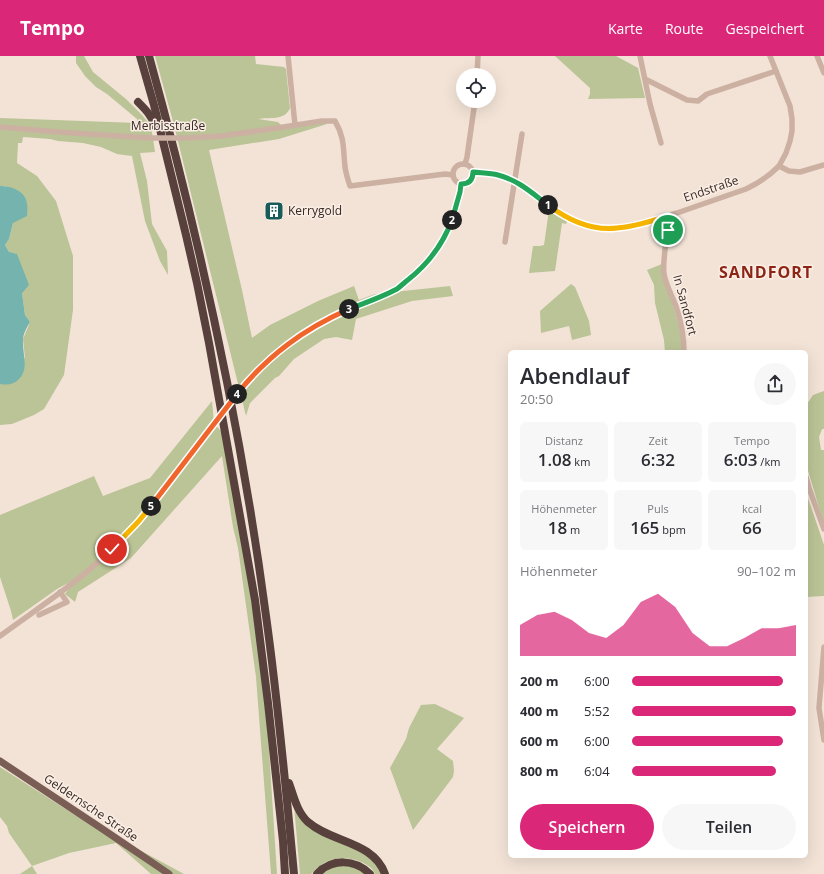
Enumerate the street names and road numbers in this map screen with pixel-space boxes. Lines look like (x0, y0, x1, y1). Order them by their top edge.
street label: Merbisstraße (131, 117, 205, 134)
street label: Endstraße (681, 171, 741, 206)
street label: In Sandfort (669, 273, 702, 337)
street label: Geldernsche Straße (41, 770, 142, 846)

